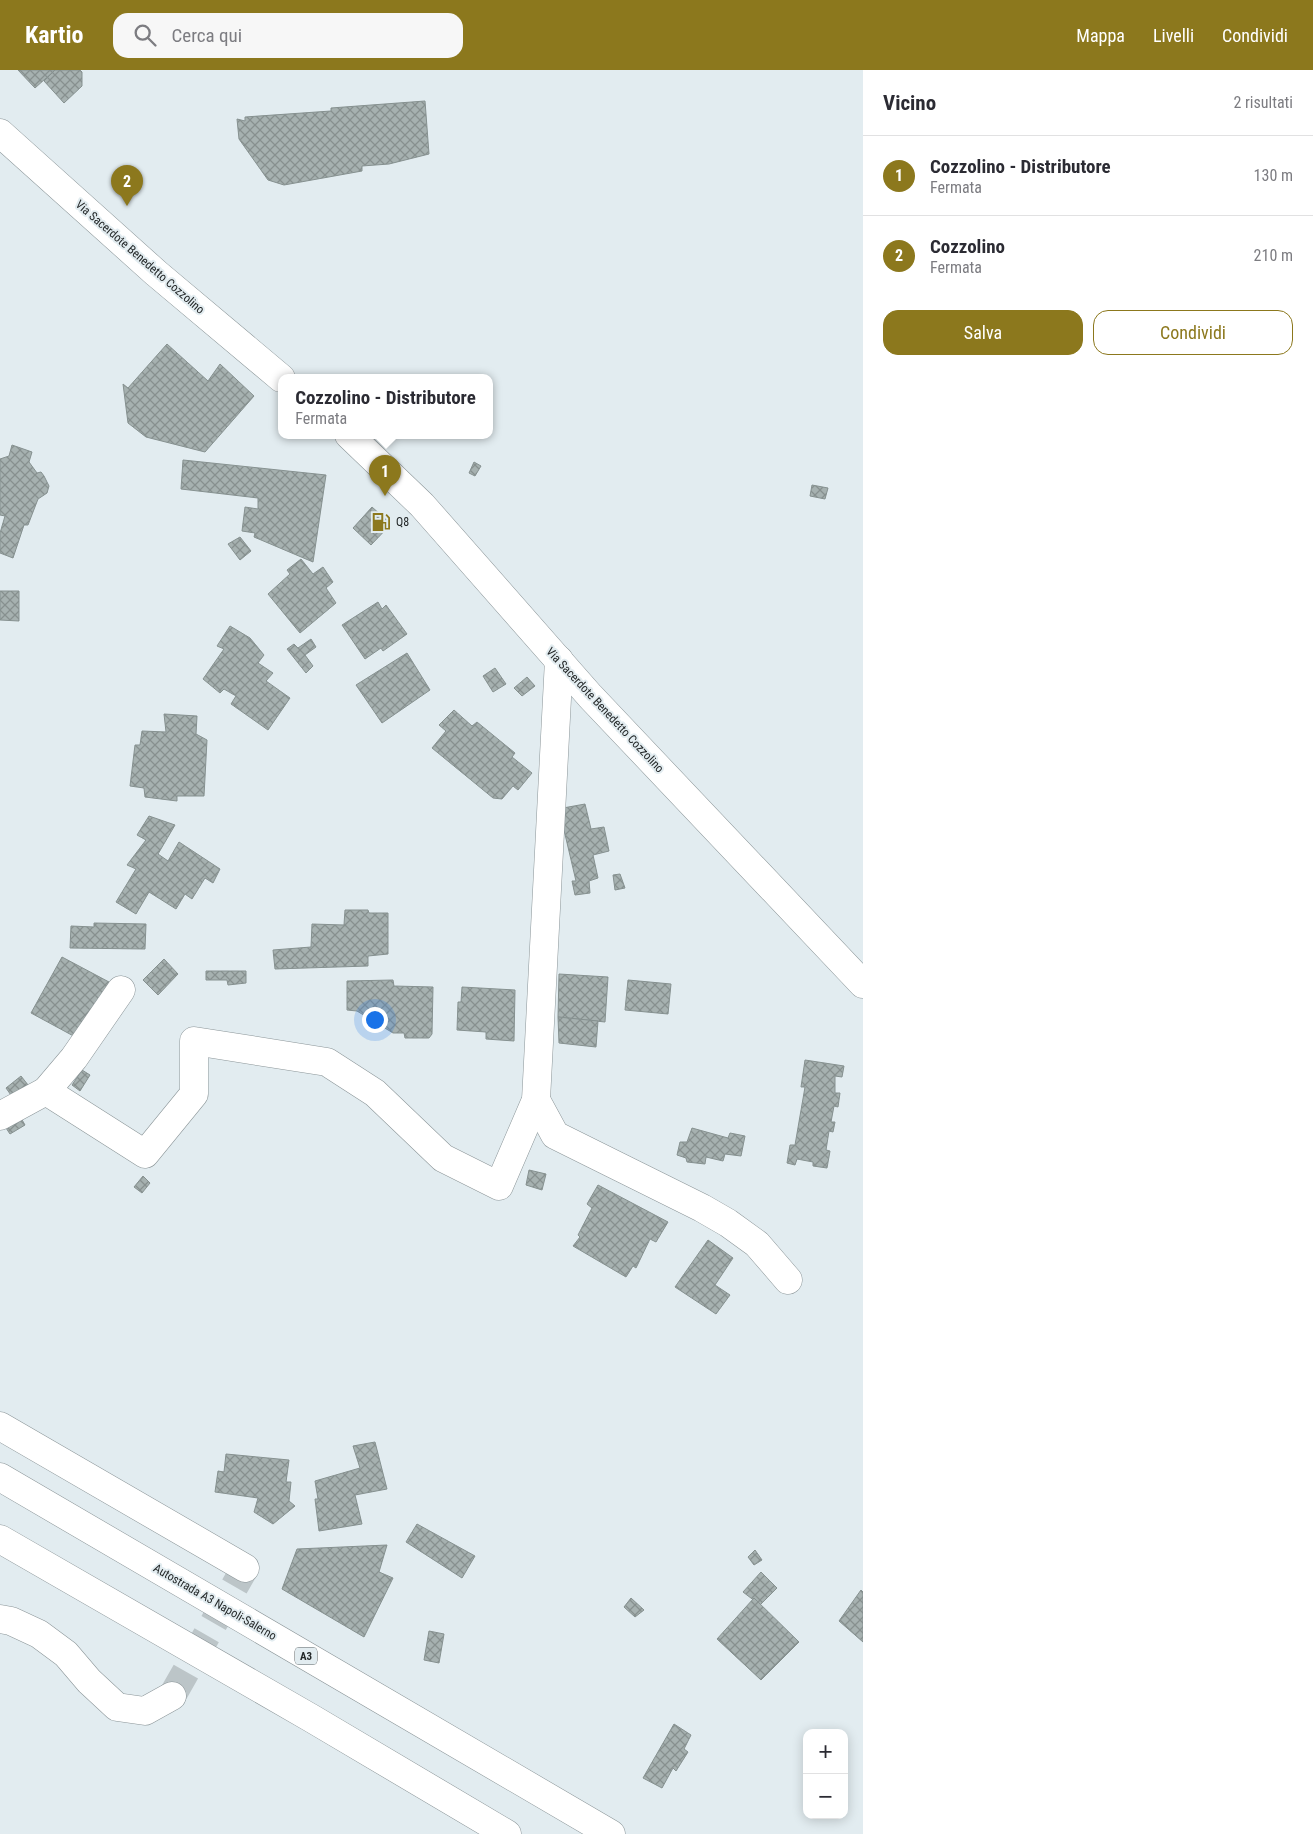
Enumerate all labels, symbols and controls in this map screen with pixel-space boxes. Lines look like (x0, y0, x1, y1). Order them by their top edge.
search box (113, 13, 463, 58)
text: Kartio (25, 21, 83, 49)
icon: search (131, 21, 159, 49)
text: Cerca qui (171, 24, 242, 47)
text: Mappa (1076, 25, 1125, 46)
text: Livelli (1153, 25, 1194, 46)
text: Condividi (1222, 25, 1288, 46)
text: Vicino (883, 91, 936, 115)
text: 2 risultati (1233, 93, 1293, 112)
text: Cozzolino - Distributore (930, 155, 1111, 178)
pin: 2 (111, 165, 143, 206)
text: 1 (895, 166, 903, 185)
text: 130 m (1254, 166, 1293, 185)
text: Fermata (930, 178, 982, 197)
street label: Via Sacerdote Benedetto Cozzolino (73, 197, 207, 317)
text: Cozzolino (930, 235, 1005, 258)
text: 2 (895, 246, 903, 265)
text: 210 m (1254, 246, 1293, 265)
text: Fermata (930, 258, 982, 277)
button: Salva (883, 310, 1083, 355)
button: Condividi (1093, 310, 1293, 355)
popup (278, 374, 493, 439)
text: Cozzolino - Distributore (295, 386, 476, 409)
text: Fermata (295, 409, 347, 428)
pin: 1 (369, 455, 401, 496)
fuel station icon: Q8 (370, 511, 392, 533)
place label: Q8 (396, 515, 409, 529)
street label: Via Sacerdote Benedetto Cozzolino (543, 644, 667, 776)
your location (362, 1007, 388, 1033)
street label: Autostrada A3 Napoli-Salerno (151, 1561, 279, 1643)
road number: A3 (295, 1648, 317, 1664)
map controls (803, 1729, 848, 1819)
button: + (803, 1729, 848, 1774)
button: − (803, 1774, 848, 1819)

